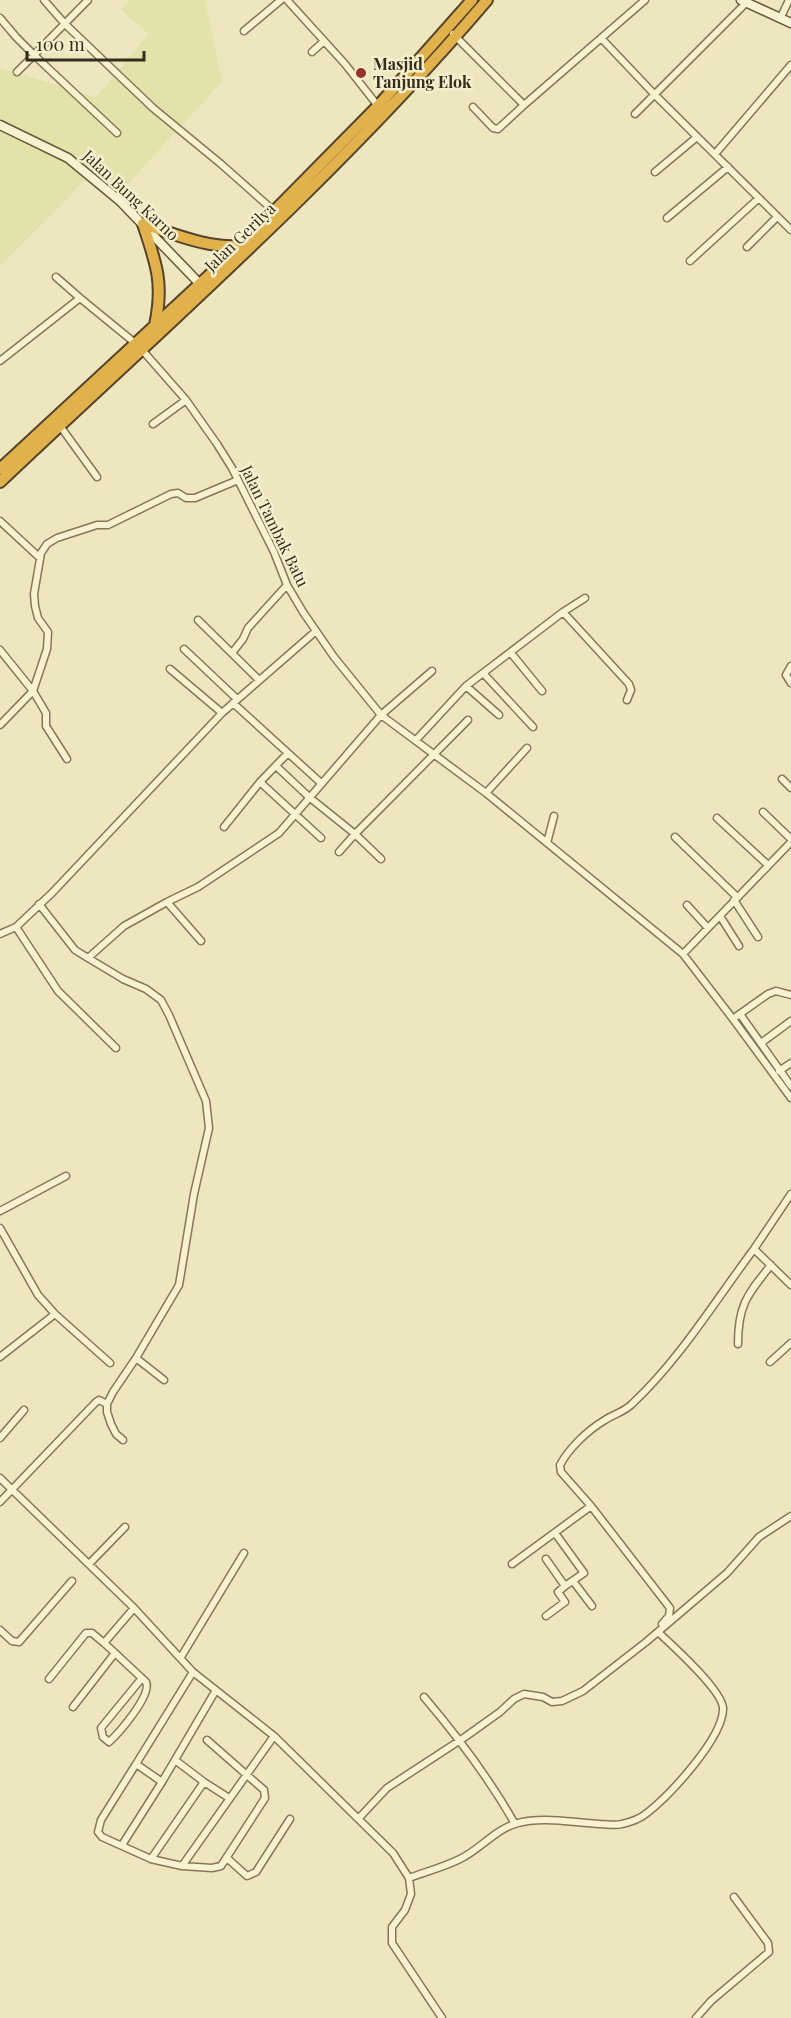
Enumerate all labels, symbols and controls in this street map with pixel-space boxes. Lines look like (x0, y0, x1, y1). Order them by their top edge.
scale bar (27, 24, 144, 62)
text: 100 m (36, 32, 85, 56)
place label: Masjid Tanjung Elok (373, 53, 472, 92)
marker: Masjid Tanjung Elok (354, 66, 368, 80)
street label: Jalan Bung Karno (78, 144, 184, 245)
street label: Jalan Gerilya (199, 198, 280, 276)
street label: Jalan Tambak Batu (236, 461, 314, 590)

